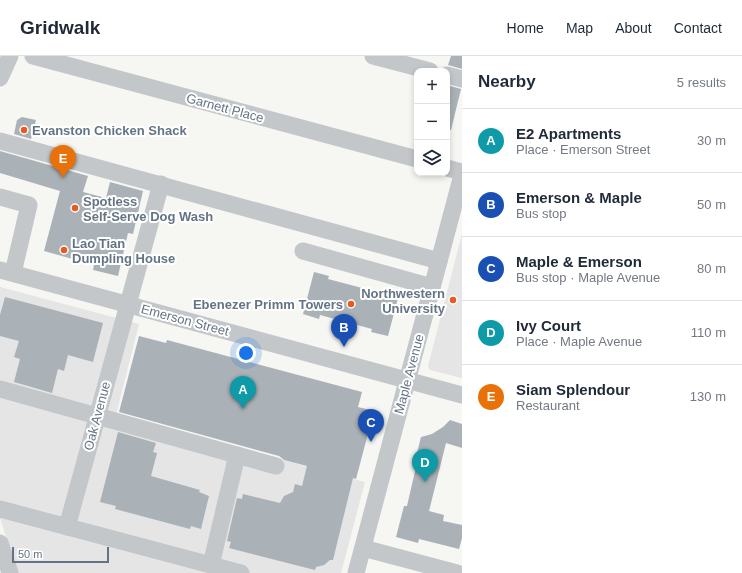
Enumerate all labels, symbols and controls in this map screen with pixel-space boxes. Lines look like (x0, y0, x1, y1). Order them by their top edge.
text: Gridwalk (20, 17, 100, 38)
text: Home (507, 20, 544, 36)
text: Map (566, 20, 593, 36)
text: About (615, 20, 652, 36)
text: Contact (674, 20, 722, 36)
map controls (414, 68, 450, 176)
button: + (414, 68, 450, 104)
text: Nearby (478, 72, 536, 91)
text: 5 results (677, 75, 726, 90)
street label: Garnett Place (185, 90, 265, 126)
button: − (414, 104, 450, 140)
place label: Evanston Chicken Shack (32, 123, 187, 138)
marker: Evanston Chicken Shack (19, 125, 29, 135)
text: E2 Apartments (516, 125, 621, 142)
text: A (486, 133, 496, 148)
text: 30 m (697, 133, 726, 148)
button: layers (414, 140, 450, 176)
text: Place · Emerson Street (516, 142, 650, 157)
pin: E (50, 145, 76, 178)
text: Emerson & Maple (516, 189, 642, 206)
place label: Spotless Self-Serve Dog Wash (83, 194, 213, 224)
text: B (486, 197, 496, 212)
text: 50 m (697, 197, 726, 212)
marker: Spotless Self-Serve Dog Wash (70, 203, 80, 213)
text: Bus stop (516, 206, 567, 221)
place label: Lao Tian Dumpling House (72, 236, 175, 266)
marker: Lao Tian Dumpling House (59, 245, 69, 255)
text: Maple & Emerson (516, 253, 642, 270)
text: C (486, 261, 496, 276)
text: 80 m (697, 261, 726, 276)
text: Bus stop · Maple Avenue (516, 270, 660, 285)
place label: Northwestern University (361, 286, 446, 316)
marker: Northwestern University (448, 295, 458, 305)
place label: Ebenezer Primm Towers (193, 297, 343, 312)
marker: Ebenezer Primm Towers (346, 299, 356, 309)
street label: Emerson Street (139, 301, 231, 339)
pin: B (331, 314, 357, 347)
text: Ivy Court (516, 317, 581, 334)
text: D (486, 325, 496, 340)
text: 110 m (691, 325, 726, 340)
street label: Maple Avenue (391, 332, 427, 416)
text: Place · Maple Avenue (516, 334, 642, 349)
your location (236, 343, 256, 363)
pin: A (230, 376, 256, 409)
street label: Oak Avenue (81, 380, 113, 452)
text: Siam Splendour (516, 381, 630, 398)
text: E (487, 389, 495, 404)
text: 130 m (690, 389, 726, 404)
text: Restaurant (516, 398, 580, 413)
pin: C (358, 409, 384, 442)
pin: D (412, 449, 438, 482)
scale bar (12, 545, 109, 564)
text: 50 m (18, 548, 42, 560)

